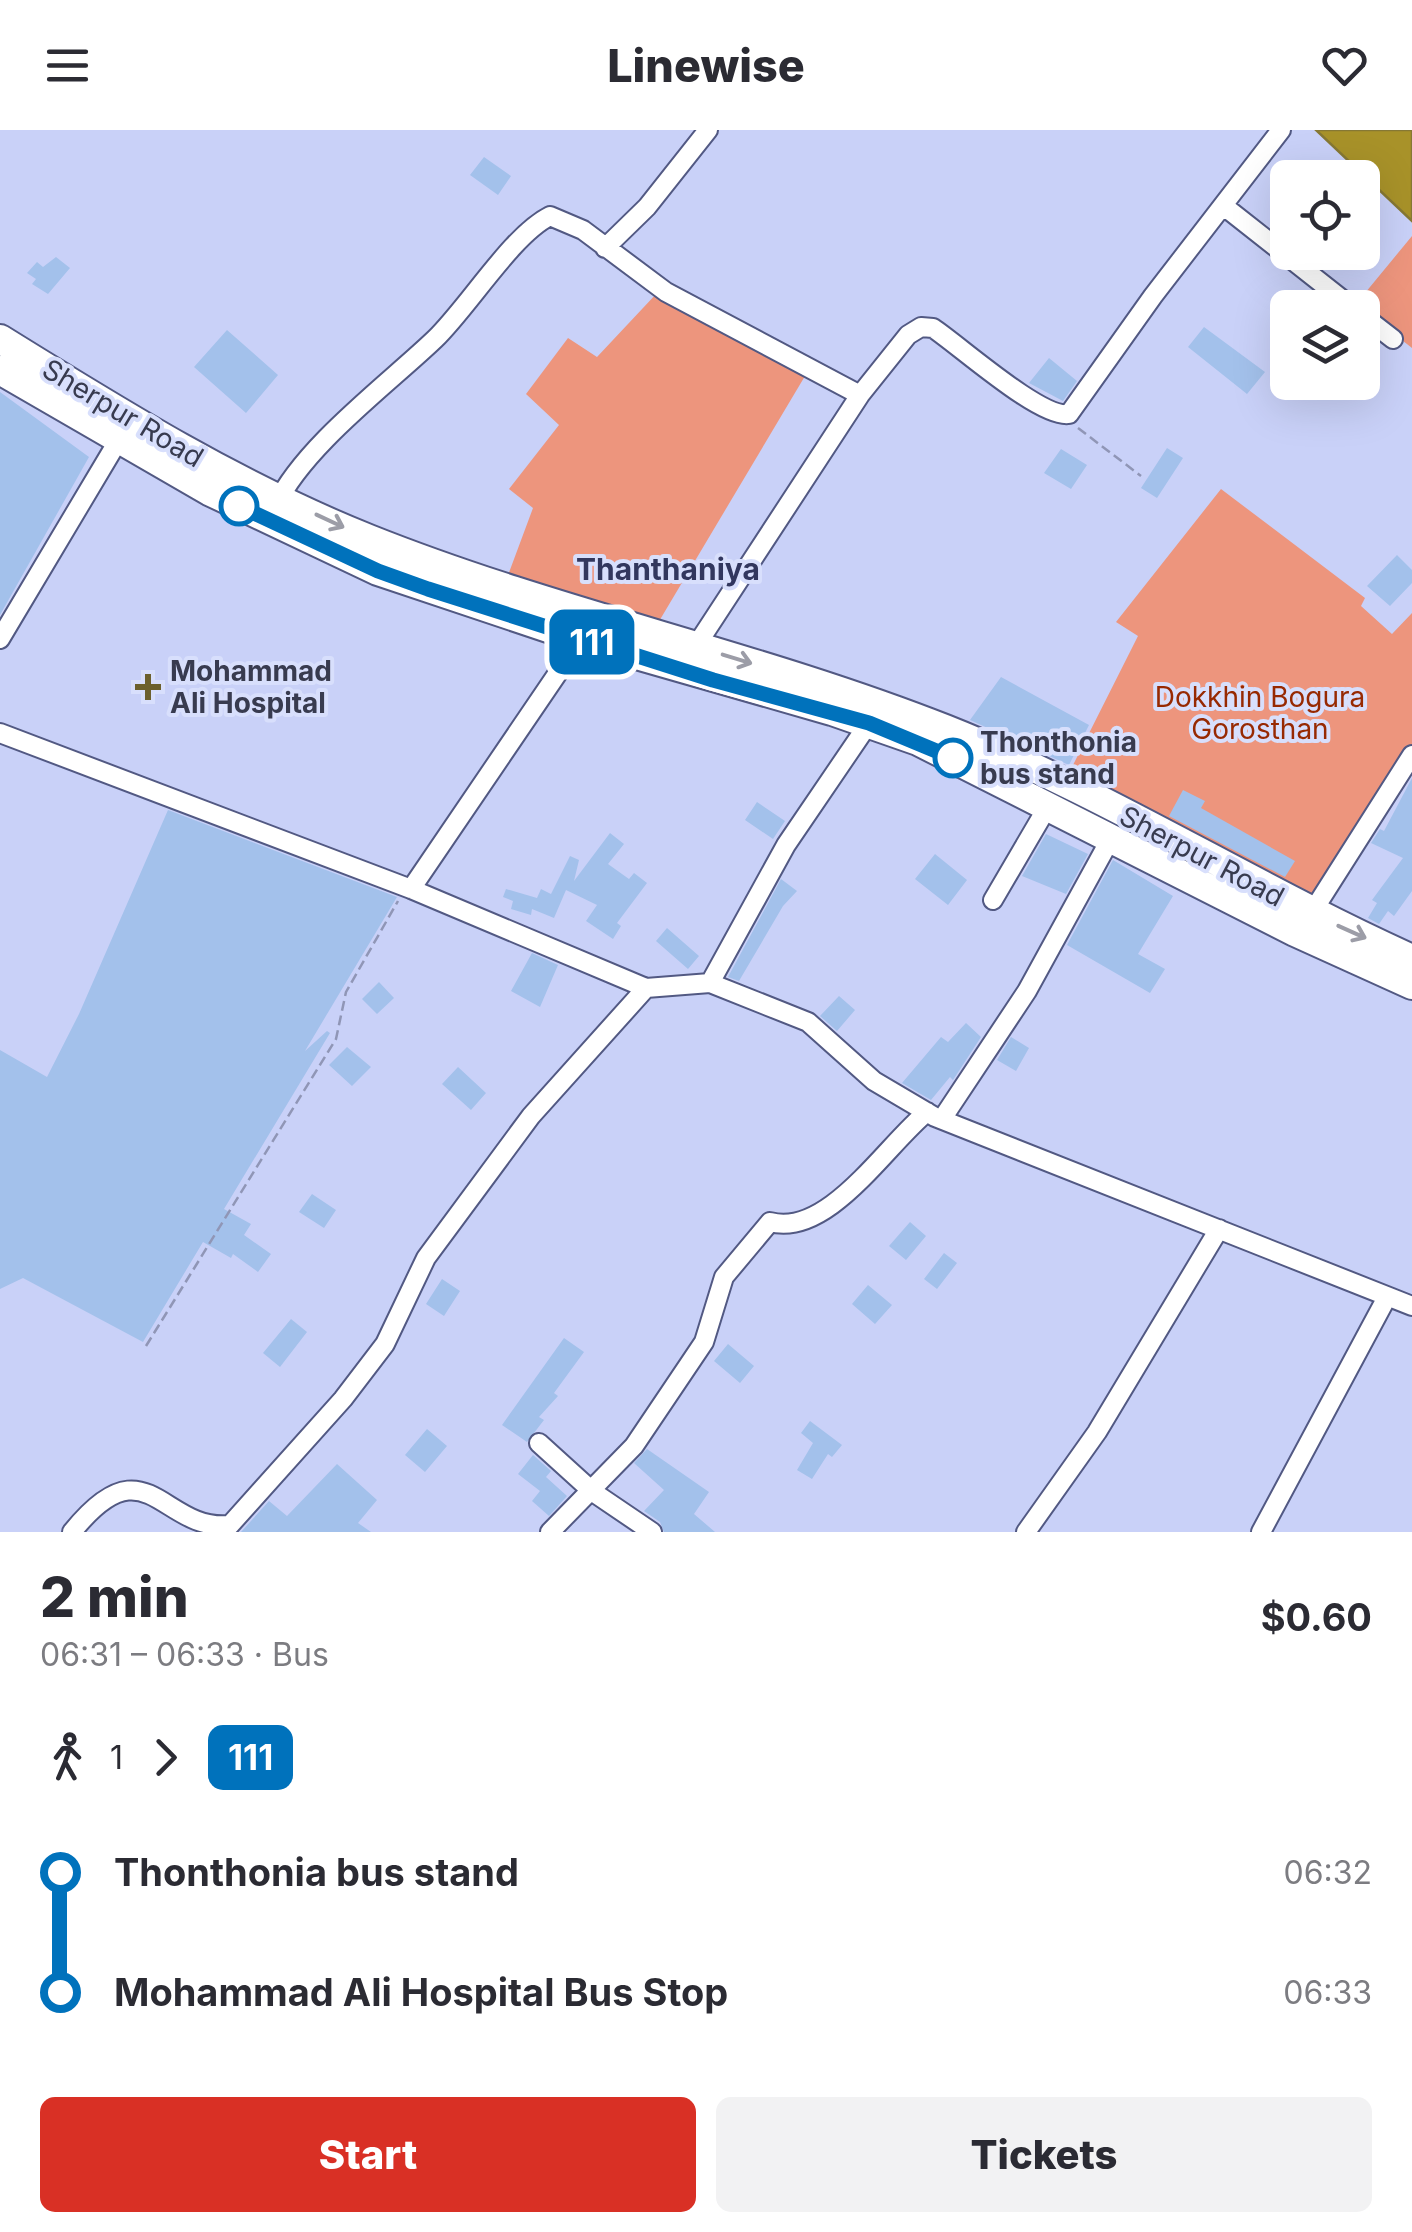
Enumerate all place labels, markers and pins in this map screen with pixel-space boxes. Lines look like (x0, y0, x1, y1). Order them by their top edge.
unlabelled marker (220, 487, 258, 525)
place label: Mohammad Ali Hospital (170, 654, 332, 720)
marker: Mohammad Ali Hospital (135, 674, 161, 700)
place label: Thonthonia bus stand (980, 725, 1137, 791)
marker: Thonthonia bus stand (934, 739, 972, 777)

